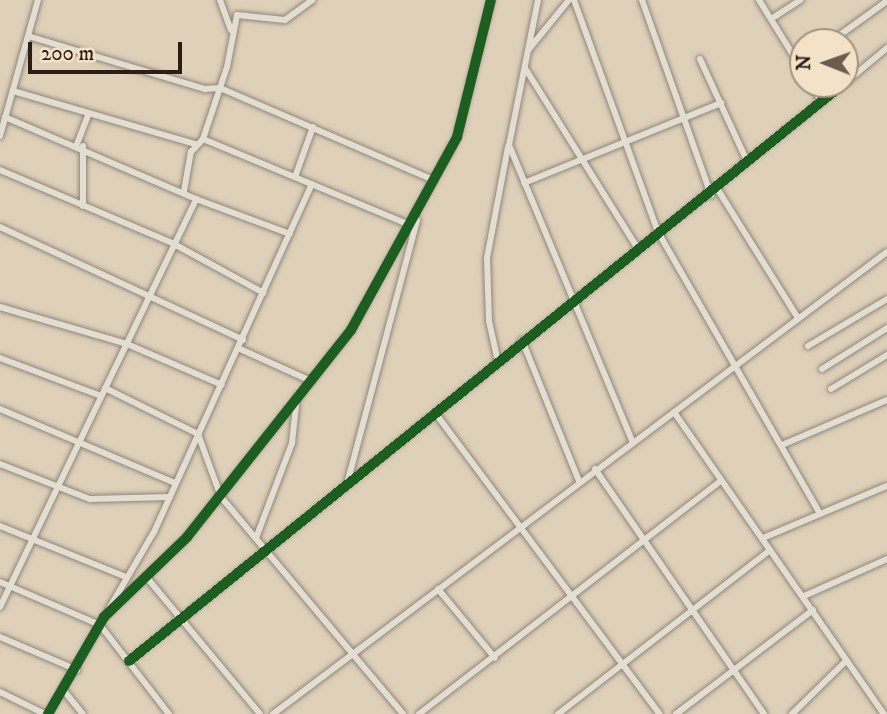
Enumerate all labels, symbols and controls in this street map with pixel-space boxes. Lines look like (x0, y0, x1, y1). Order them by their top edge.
scale bar (32, 28, 186, 72)
north arrow (789, 28, 859, 98)
text: 200 m (41, 41, 94, 67)
text: N (793, 55, 816, 71)

